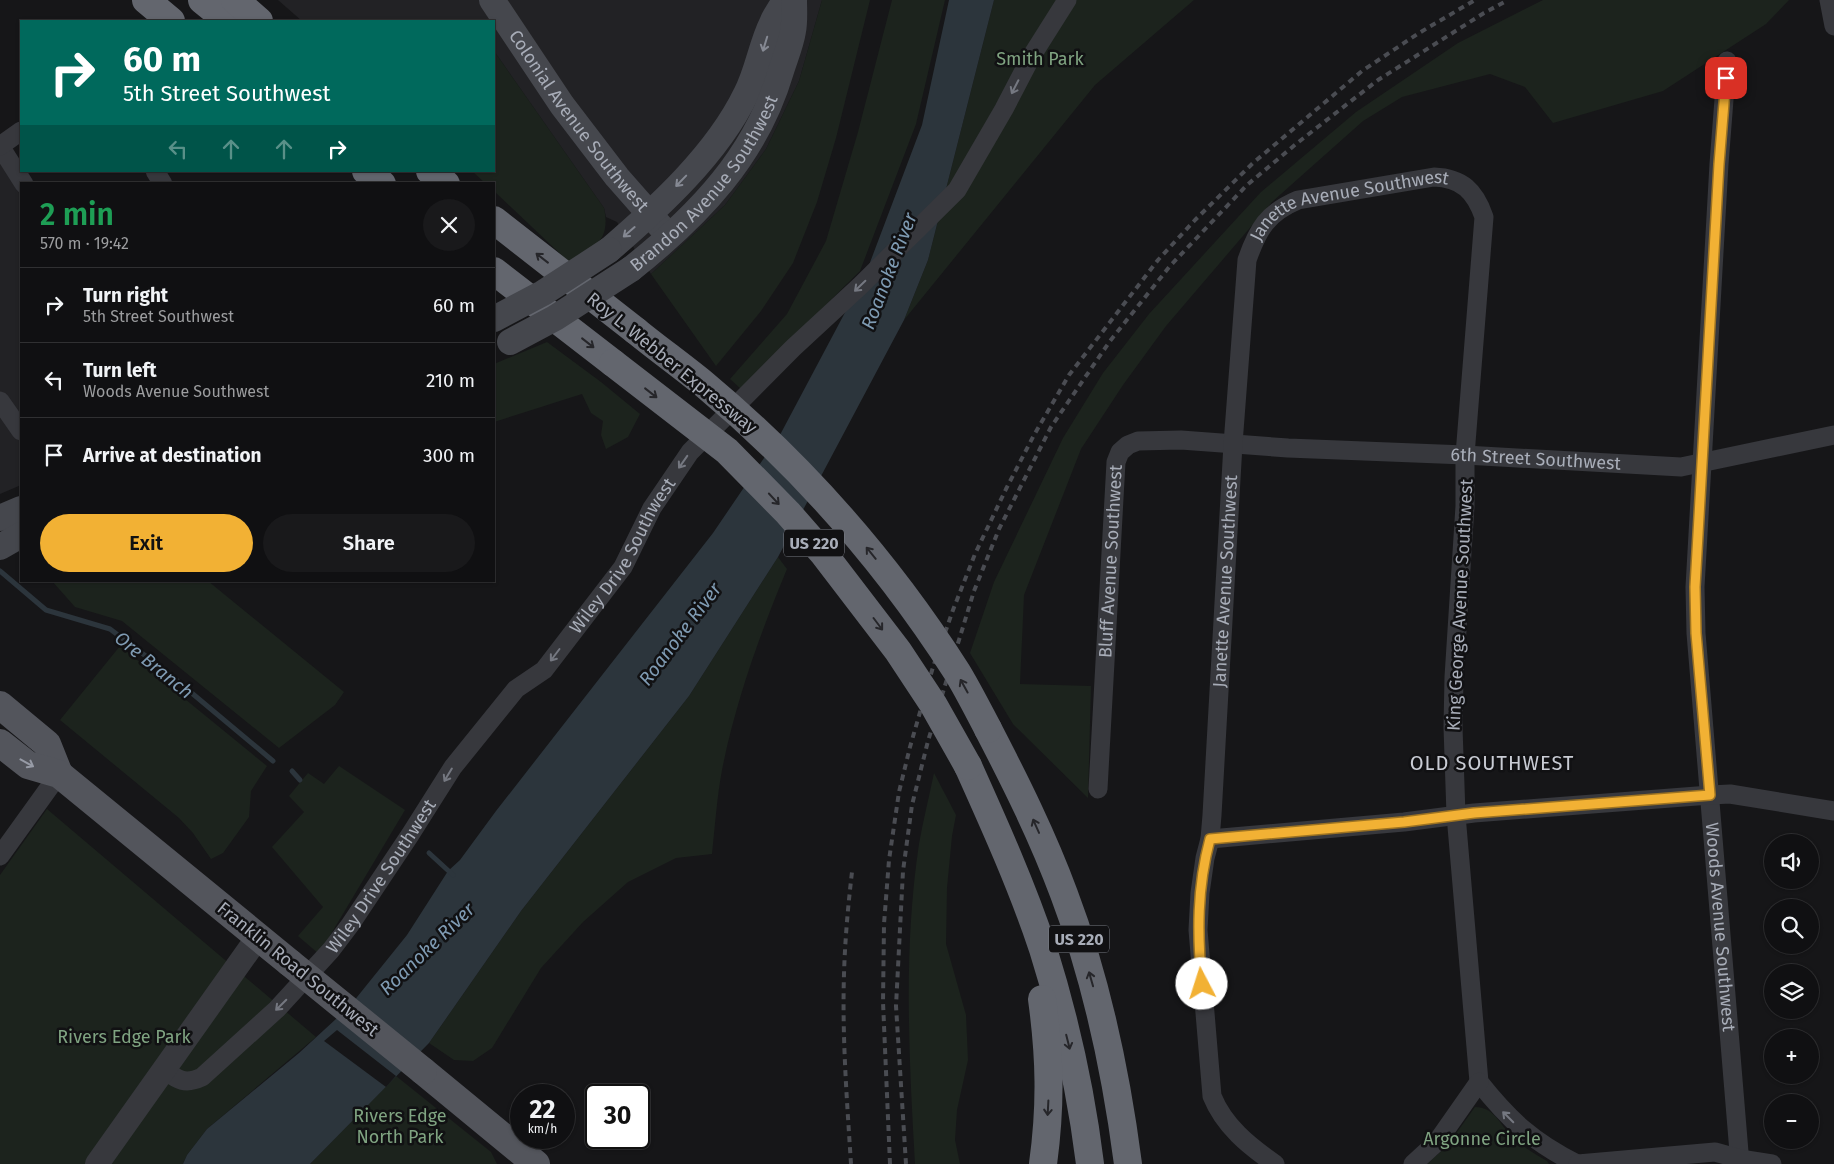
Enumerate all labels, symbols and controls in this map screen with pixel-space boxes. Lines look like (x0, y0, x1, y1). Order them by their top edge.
street label: Colonial Avenue Southwest (504, 26, 654, 217)
one-way arrow (759, 36, 769, 52)
text: 60 m (123, 38, 201, 80)
icon: right (40, 40, 105, 105)
park label: Smith Park (996, 48, 1085, 70)
pin (1705, 57, 1747, 99)
icon: arrive (1712, 64, 1740, 92)
one-way arrow (1010, 79, 1019, 94)
text: 5th Street Southwest (123, 80, 331, 107)
street label: Brandon Avenue Southwest (626, 91, 783, 276)
icon: left (164, 135, 192, 163)
icon: ahead (217, 135, 245, 163)
icon: ahead (270, 135, 298, 163)
icon: right (323, 135, 351, 163)
street label: Janette Avenue Southwest (1245, 166, 1451, 245)
one-way arrow (675, 175, 687, 187)
text: 2 min (40, 197, 114, 233)
button: close (423, 199, 475, 251)
water label: Roanoke River (856, 209, 922, 332)
one-way arrow (623, 226, 636, 238)
text: 570 m · 19:42 (40, 234, 129, 253)
one-way arrow (535, 253, 549, 263)
one-way arrow (853, 280, 866, 292)
text: Turn right (83, 284, 168, 307)
street label: Roy L. Webber Expressway (582, 287, 762, 439)
icon: right (40, 291, 68, 319)
text: 60 m (433, 294, 475, 317)
text: 5th Street Southwest (83, 307, 234, 326)
one-way arrow (581, 338, 594, 349)
text: Turn left (83, 359, 157, 382)
icon: left (40, 366, 68, 394)
text: 210 m (426, 369, 475, 392)
text: Woods Avenue Southwest (83, 382, 269, 401)
one-way arrow (645, 387, 658, 398)
icon: arrive (40, 441, 68, 469)
street label: 6th Street Southwest (1450, 443, 1622, 475)
text: Arrive at destination (83, 444, 262, 467)
text: 300 m (423, 444, 475, 467)
one-way arrow (678, 455, 688, 469)
street label: Bluff Avenue Southwest (1094, 464, 1127, 659)
street label: Wiley Drive Southwest (565, 473, 681, 638)
street label: Janette Avenue Southwest (1208, 474, 1242, 688)
street label: King George Avenue Southwest (1442, 478, 1478, 732)
one-way arrow (768, 492, 780, 505)
button: Exit (40, 514, 253, 572)
button: Share (263, 514, 475, 572)
road number: US 220 (784, 530, 844, 556)
one-way arrow (865, 547, 876, 560)
water label: Roanoke River (634, 577, 727, 690)
one-way arrow (872, 617, 883, 630)
water label: Ore Branch (110, 626, 198, 704)
one-way arrow (550, 648, 561, 661)
one-way arrow (959, 679, 969, 694)
district label: OLD SOUTHWEST (1410, 751, 1574, 775)
one-way arrow (20, 758, 34, 768)
one-way arrow (442, 767, 452, 781)
street label: Wiley Drive Southwest (321, 795, 441, 958)
one-way arrow (1031, 819, 1041, 834)
street label: Woods Avenue Southwest (1701, 822, 1740, 1033)
map controls (1764, 834, 1819, 1149)
button: sound (1764, 834, 1819, 889)
street label: Franklin Road Southwest (213, 897, 384, 1041)
water label: Roanoke River (375, 898, 480, 1000)
button: search (1764, 899, 1819, 954)
road number: US 220 (1049, 926, 1109, 952)
position arrow (1175, 957, 1227, 1009)
button: layers (1764, 964, 1819, 1019)
one-way arrow (1086, 971, 1096, 987)
one-way arrow (275, 999, 287, 1011)
park label: Rivers Edge Park (57, 1026, 192, 1048)
button: + (1764, 1029, 1819, 1084)
one-way arrow (1064, 1033, 1073, 1049)
speed limit sign: 30 (585, 1084, 650, 1149)
button: − (1764, 1094, 1819, 1149)
text: 22 (530, 1095, 555, 1125)
one-way arrow (1044, 1100, 1053, 1116)
park label: Rivers Edge North Park (353, 1105, 447, 1148)
one-way arrow (1502, 1111, 1514, 1123)
text: km/h (528, 1122, 557, 1136)
park label: Argonne Circle (1423, 1128, 1541, 1150)

